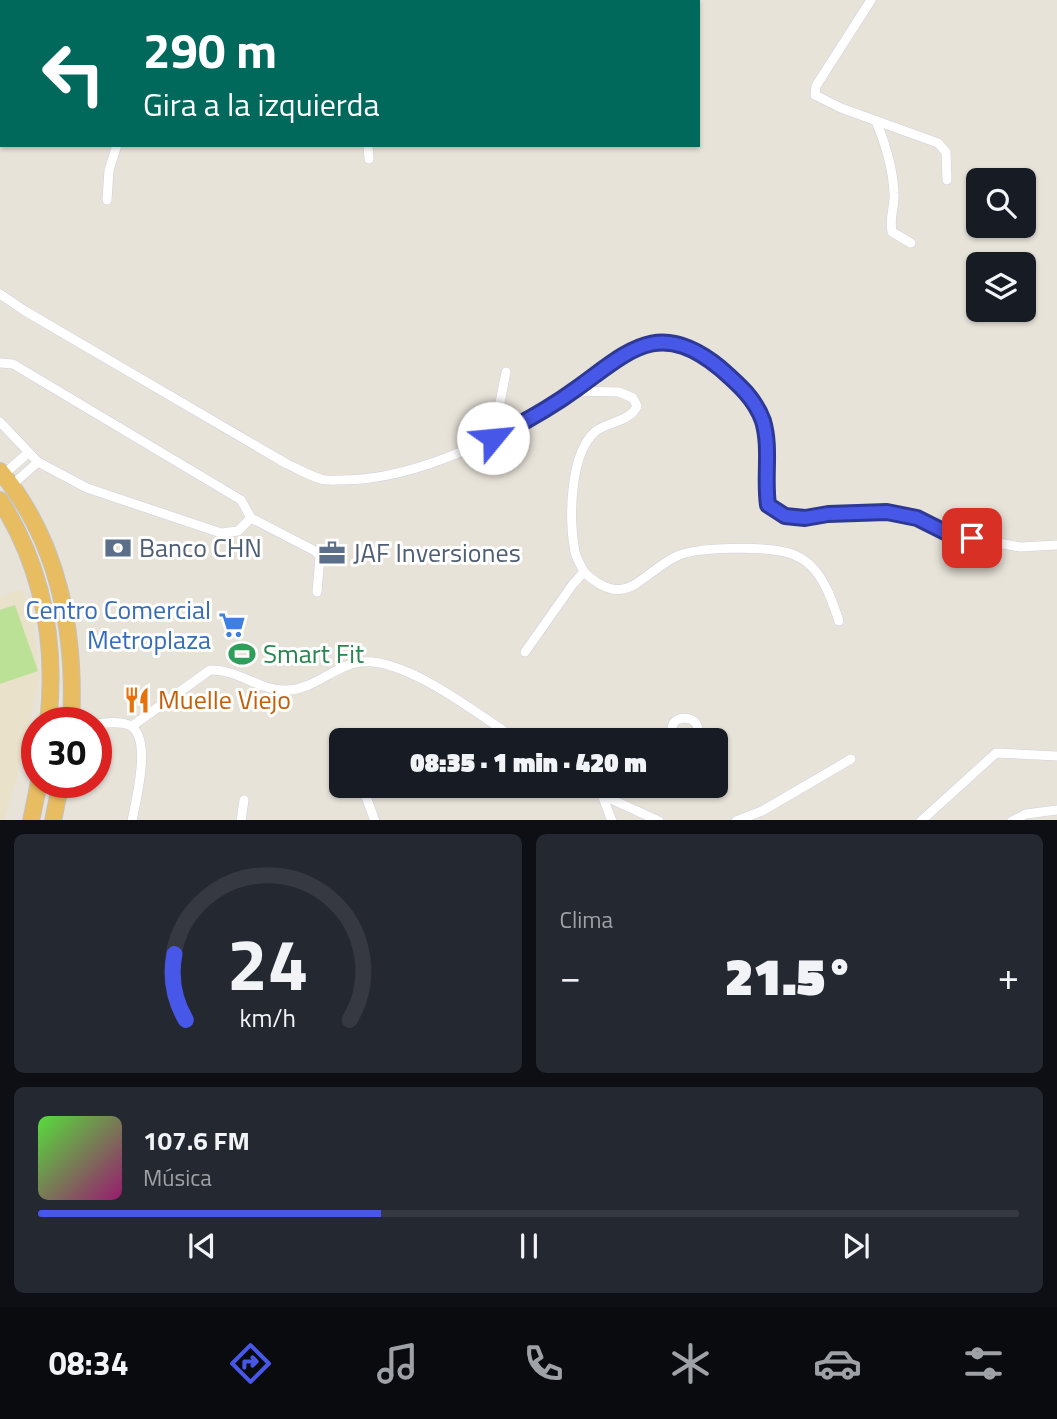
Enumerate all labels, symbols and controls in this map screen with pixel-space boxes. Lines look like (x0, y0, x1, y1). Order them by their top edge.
text: 290 m (143, 12, 277, 87)
icon: left (28, 28, 119, 119)
text: Gira a la izquierda (143, 80, 379, 128)
map controls (966, 168, 1036, 322)
button: search (966, 168, 1036, 238)
button: layers (966, 252, 1036, 322)
position arrow (456, 401, 530, 475)
pin (942, 508, 1002, 568)
icon: arrive (953, 519, 991, 557)
place label: Banco CHN (139, 528, 262, 567)
bank icon: Banco CHN (103, 533, 133, 563)
place label: JAF Inversiones (353, 533, 521, 572)
office icon: JAF Inversiones (317, 538, 347, 568)
place label: Centro Comercial Metroplaza (26, 590, 211, 659)
supermarket icon: Centro Comercial Metroplaza (217, 610, 247, 640)
place label: Smart Fit (263, 634, 364, 673)
sports icon: Smart Fit (227, 639, 257, 669)
place label: Muelle Viejo (158, 680, 291, 719)
restaurant icon: Muelle Viejo (122, 685, 152, 715)
speed limit sign: 30 (21, 707, 112, 798)
text: 08:35 · 1 min · 420 m (410, 743, 647, 782)
text: Clima (560, 902, 613, 937)
text: 24 (227, 908, 309, 1018)
text: 21.5° (725, 936, 854, 1015)
text: − (560, 947, 581, 1005)
text: + (998, 947, 1019, 1005)
text: km/h (239, 998, 296, 1036)
text: 107.6 FM (143, 1121, 250, 1160)
text: Música (143, 1160, 212, 1195)
icon: previous (183, 1227, 221, 1265)
icon: pause (510, 1227, 548, 1265)
icon: next (837, 1227, 875, 1265)
text: 08:34 (49, 1339, 129, 1387)
icon: directions (226, 1339, 275, 1388)
icon: music (373, 1339, 422, 1388)
icon: phone (519, 1339, 568, 1388)
icon: climate (666, 1339, 715, 1388)
icon: car (813, 1339, 862, 1388)
icon: filters (959, 1339, 1008, 1388)

